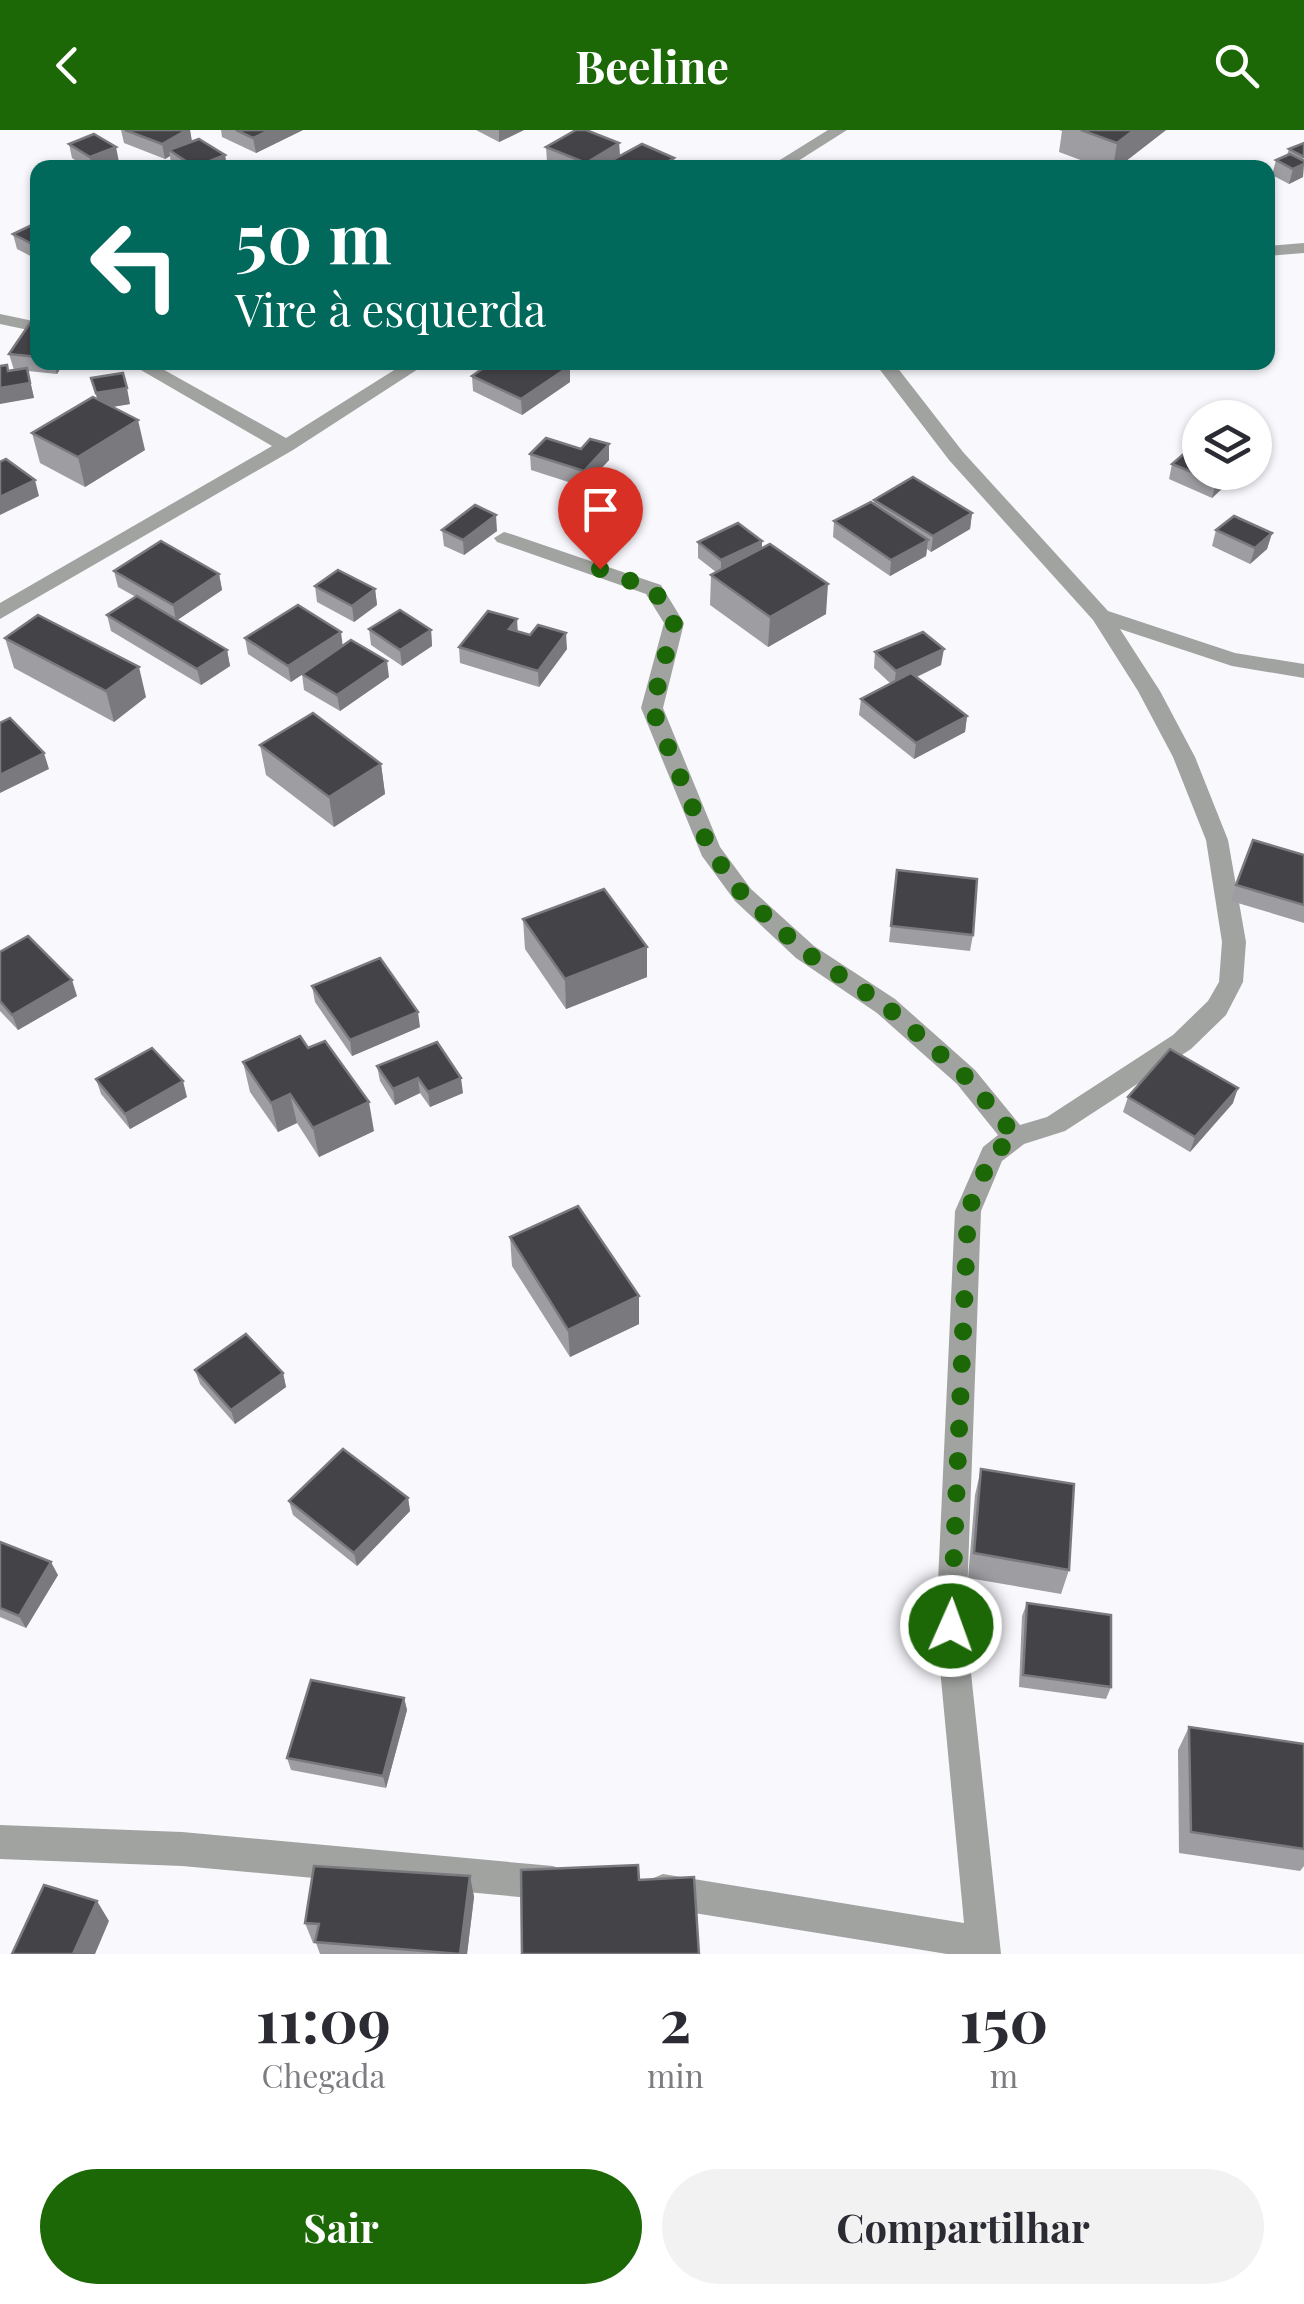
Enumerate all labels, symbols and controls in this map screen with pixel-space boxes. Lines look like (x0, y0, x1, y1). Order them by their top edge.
text: Beeline (575, 35, 729, 95)
icon: back (40, 38, 95, 93)
icon: search (1209, 38, 1264, 93)
text: 50 m (235, 188, 392, 282)
icon: left (70, 200, 200, 330)
text: Vire à esquerda (235, 278, 546, 338)
map controls (1182, 400, 1272, 490)
button: layers (1182, 400, 1272, 490)
pin (558, 467, 643, 570)
icon: arrive (573, 482, 628, 537)
position arrow (899, 1574, 1003, 1678)
text: 11:09 (256, 1978, 391, 2058)
text: 2 (660, 1978, 691, 2058)
text: 150 (960, 1978, 1048, 2058)
text: Chegada (261, 2053, 385, 2096)
text: min (647, 2053, 704, 2096)
text: m (990, 2053, 1018, 2096)
button: Sair (40, 2169, 642, 2284)
button: Compartilhar (662, 2169, 1264, 2284)

